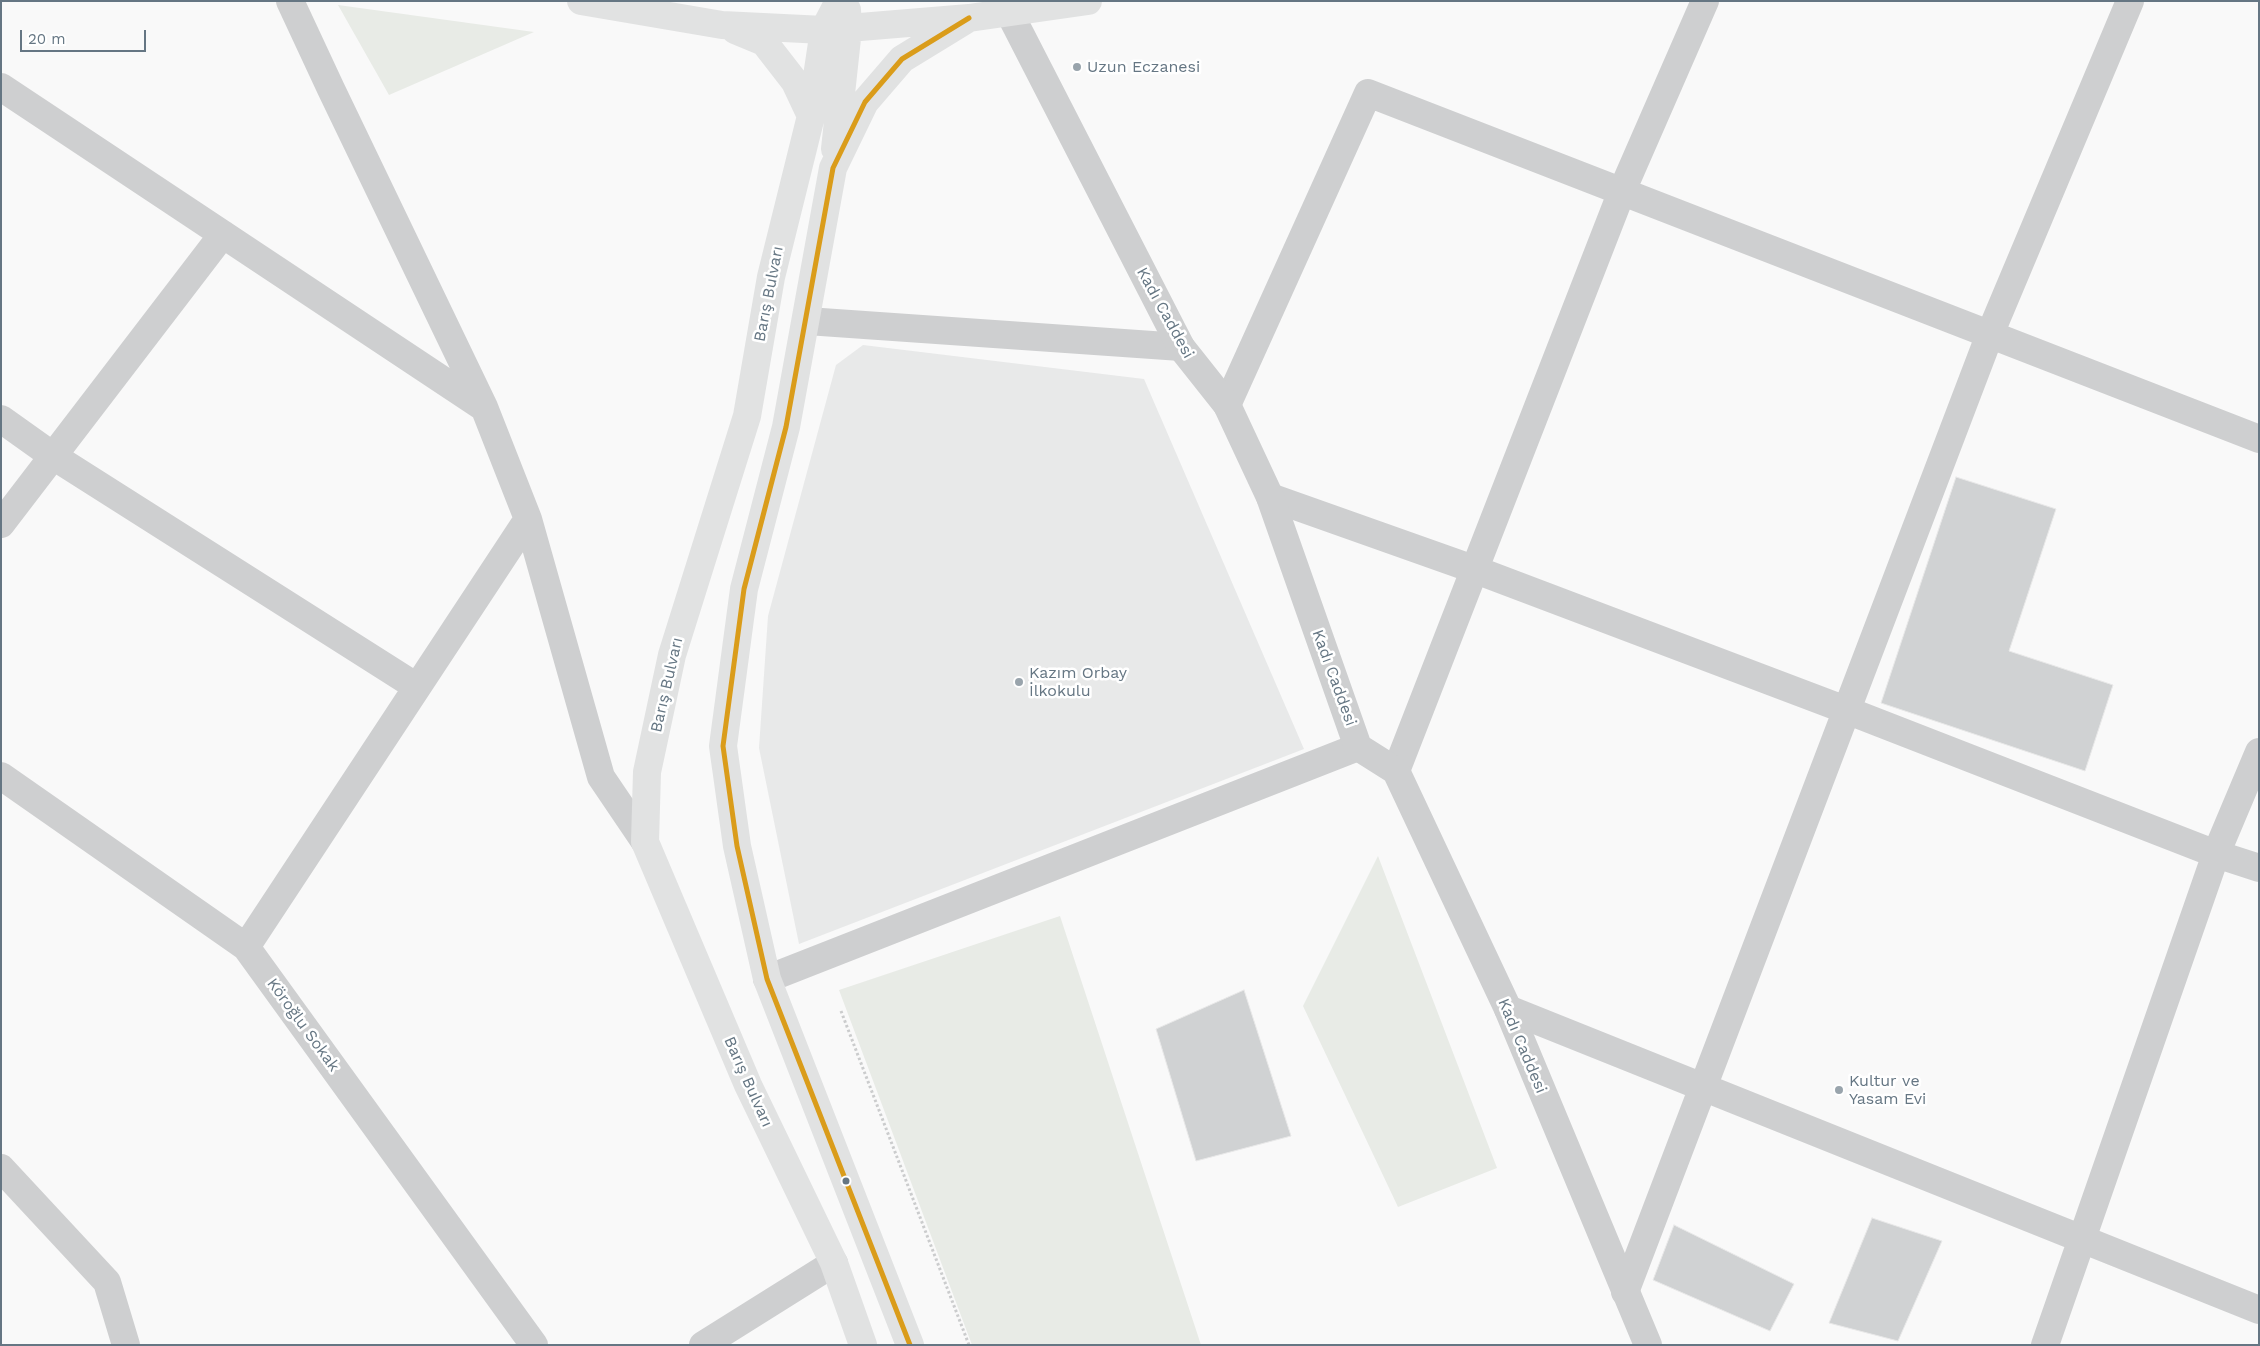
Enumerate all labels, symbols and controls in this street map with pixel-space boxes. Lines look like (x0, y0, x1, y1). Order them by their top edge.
scale bar (22, 20, 149, 52)
text: 20 m (28, 30, 66, 48)
place label: Uzun Eczanesi (1087, 57, 1200, 77)
marker: Uzun Eczanesi (1071, 61, 1083, 73)
street label: Barış Bulvarı (750, 245, 788, 343)
street label: Kadı Caddesi (1132, 264, 1198, 362)
street label: Kadı Caddesi (1308, 627, 1360, 729)
street label: Barış Bulvarı (647, 636, 687, 734)
place label: Kazım Orbay İlkokulu (1029, 663, 1127, 701)
marker: Kazım Orbay İlkokulu (1013, 676, 1025, 688)
street label: Köroğlu Sokak (263, 974, 343, 1076)
street label: Kadı Caddesi (1493, 996, 1551, 1096)
street label: Barış Bulvarı (719, 1034, 777, 1130)
place label: Kultur ve Yasam Evi (1849, 1071, 1926, 1109)
marker: Kultur ve Yasam Evi (1833, 1084, 1845, 1096)
unlabelled marker (841, 1176, 851, 1186)

